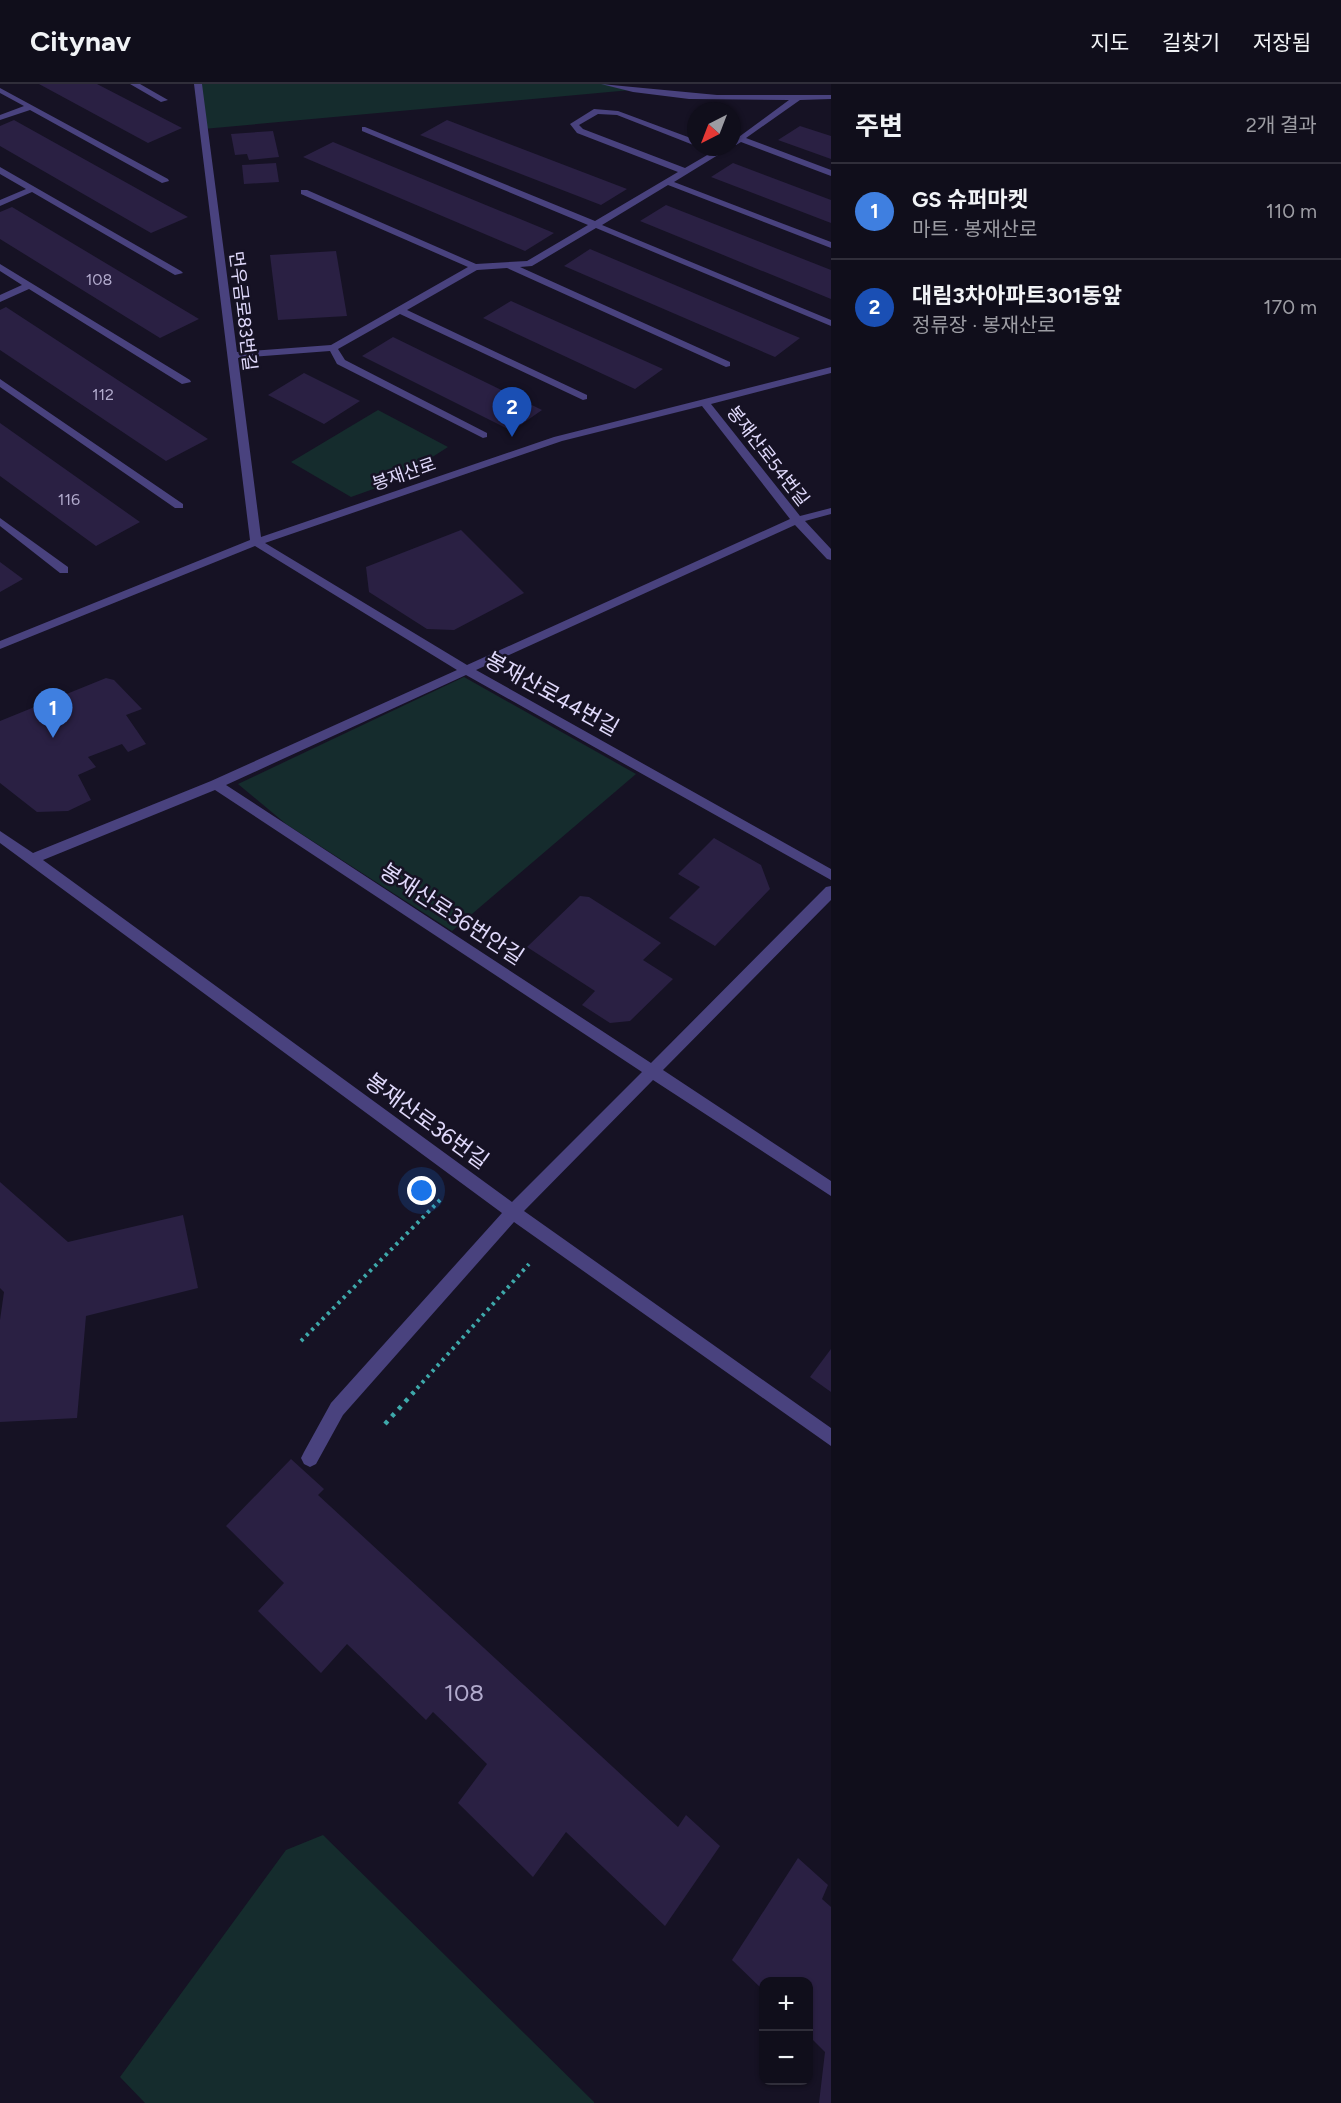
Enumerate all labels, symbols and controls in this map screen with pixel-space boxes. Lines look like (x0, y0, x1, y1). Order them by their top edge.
text: Citynav (30, 24, 131, 58)
text: 지도 (1090, 30, 1129, 55)
text: 길찾기 (1162, 30, 1220, 55)
text: 저장됨 (1253, 30, 1311, 55)
north arrow (687, 102, 741, 156)
text: 주변 (855, 110, 903, 142)
text: 2개 결과 (1246, 113, 1317, 137)
text: GS 슈퍼마켓 (912, 186, 1028, 213)
text: 1 (870, 199, 879, 223)
text: 110 m (1266, 199, 1317, 223)
text: 마트 · 봉재산로 (912, 217, 1037, 241)
street label: 먼우금로83번길 (225, 250, 261, 372)
house number: 108 (86, 270, 112, 289)
text: 대림3차아파트301동앞 (912, 282, 1122, 309)
text: 2 (869, 295, 880, 319)
text: 170 m (1263, 295, 1317, 319)
text: 정류장 · 봉재산로 (912, 313, 1056, 337)
house number: 112 (92, 385, 114, 404)
pin: 2 (492, 388, 532, 437)
street label: 봉재산로54번길 (722, 402, 814, 510)
street label: 봉재산로 (369, 453, 439, 495)
house number: 116 (58, 490, 80, 509)
street label: 봉재산로44번길 (480, 646, 624, 742)
pin: 1 (34, 688, 72, 738)
street label: 봉재산로36번안길 (375, 857, 529, 971)
street label: 봉재산로36번길 (360, 1067, 494, 1175)
your location (407, 1176, 436, 1205)
house number: 108 (444, 1678, 484, 1707)
map controls (759, 1977, 813, 2085)
button: + (759, 1977, 813, 2031)
button: − (759, 2031, 813, 2085)

